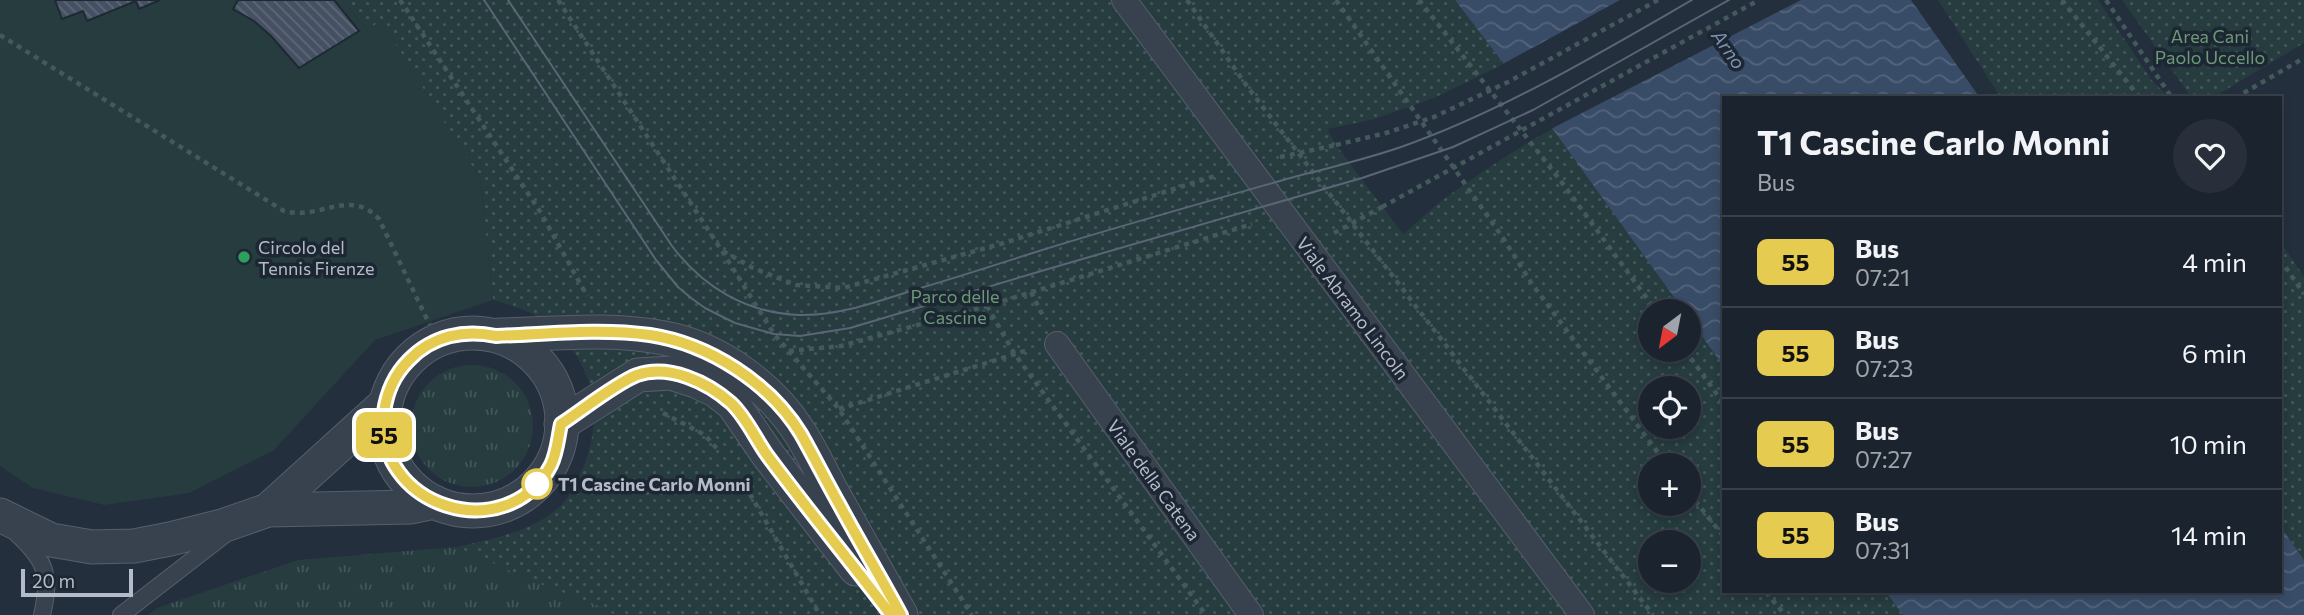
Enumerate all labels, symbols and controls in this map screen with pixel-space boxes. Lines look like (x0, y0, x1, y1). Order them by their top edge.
water label: Arno (1707, 24, 1751, 73)
park label: Area Cani Paolo Uccello (2155, 25, 2265, 68)
button: heart (2173, 119, 2247, 193)
text: T1 Cascine Carlo Monni (1757, 121, 2110, 162)
text: Bus (1757, 168, 1795, 196)
street label: Viale Abramo Lincoln (1292, 232, 1414, 384)
text: Bus (1855, 232, 1899, 263)
place label: Circolo del Tennis Firenze (258, 236, 375, 279)
text: 4 min (2182, 246, 2247, 277)
text: 55 (1782, 247, 1809, 276)
marker: Circolo del Tennis Firenze (236, 249, 252, 265)
text: 07:21 (1855, 263, 1910, 291)
park label: Parco delle Cascine (910, 285, 1000, 328)
north arrow (1638, 299, 1701, 362)
map controls (1638, 299, 1701, 593)
text: Bus (1855, 323, 1899, 354)
text: 6 min (2182, 337, 2247, 368)
text: 55 (1782, 338, 1809, 367)
text: 07:23 (1855, 354, 1913, 382)
button: locate (1638, 376, 1701, 439)
line badge: 55 (352, 412, 416, 458)
text: Bus (1855, 414, 1899, 445)
street label: Viale della Catena (1103, 415, 1205, 545)
text: 55 (370, 420, 398, 449)
text: 10 min (2170, 428, 2247, 459)
text: 55 (1782, 429, 1809, 458)
text: 07:27 (1855, 445, 1912, 473)
button: + (1638, 453, 1701, 516)
marker: T1 Cascine Carlo Monni (522, 469, 552, 499)
place label: T1 Cascine Carlo Monni (558, 473, 751, 495)
text: Bus (1855, 505, 1899, 536)
text: 14 min (2171, 519, 2247, 550)
text: 55 (1782, 520, 1809, 549)
button: − (1638, 530, 1701, 593)
text: 07:31 (1855, 536, 1910, 564)
scale bar (21, 566, 133, 598)
text: 20 m (32, 569, 75, 592)

